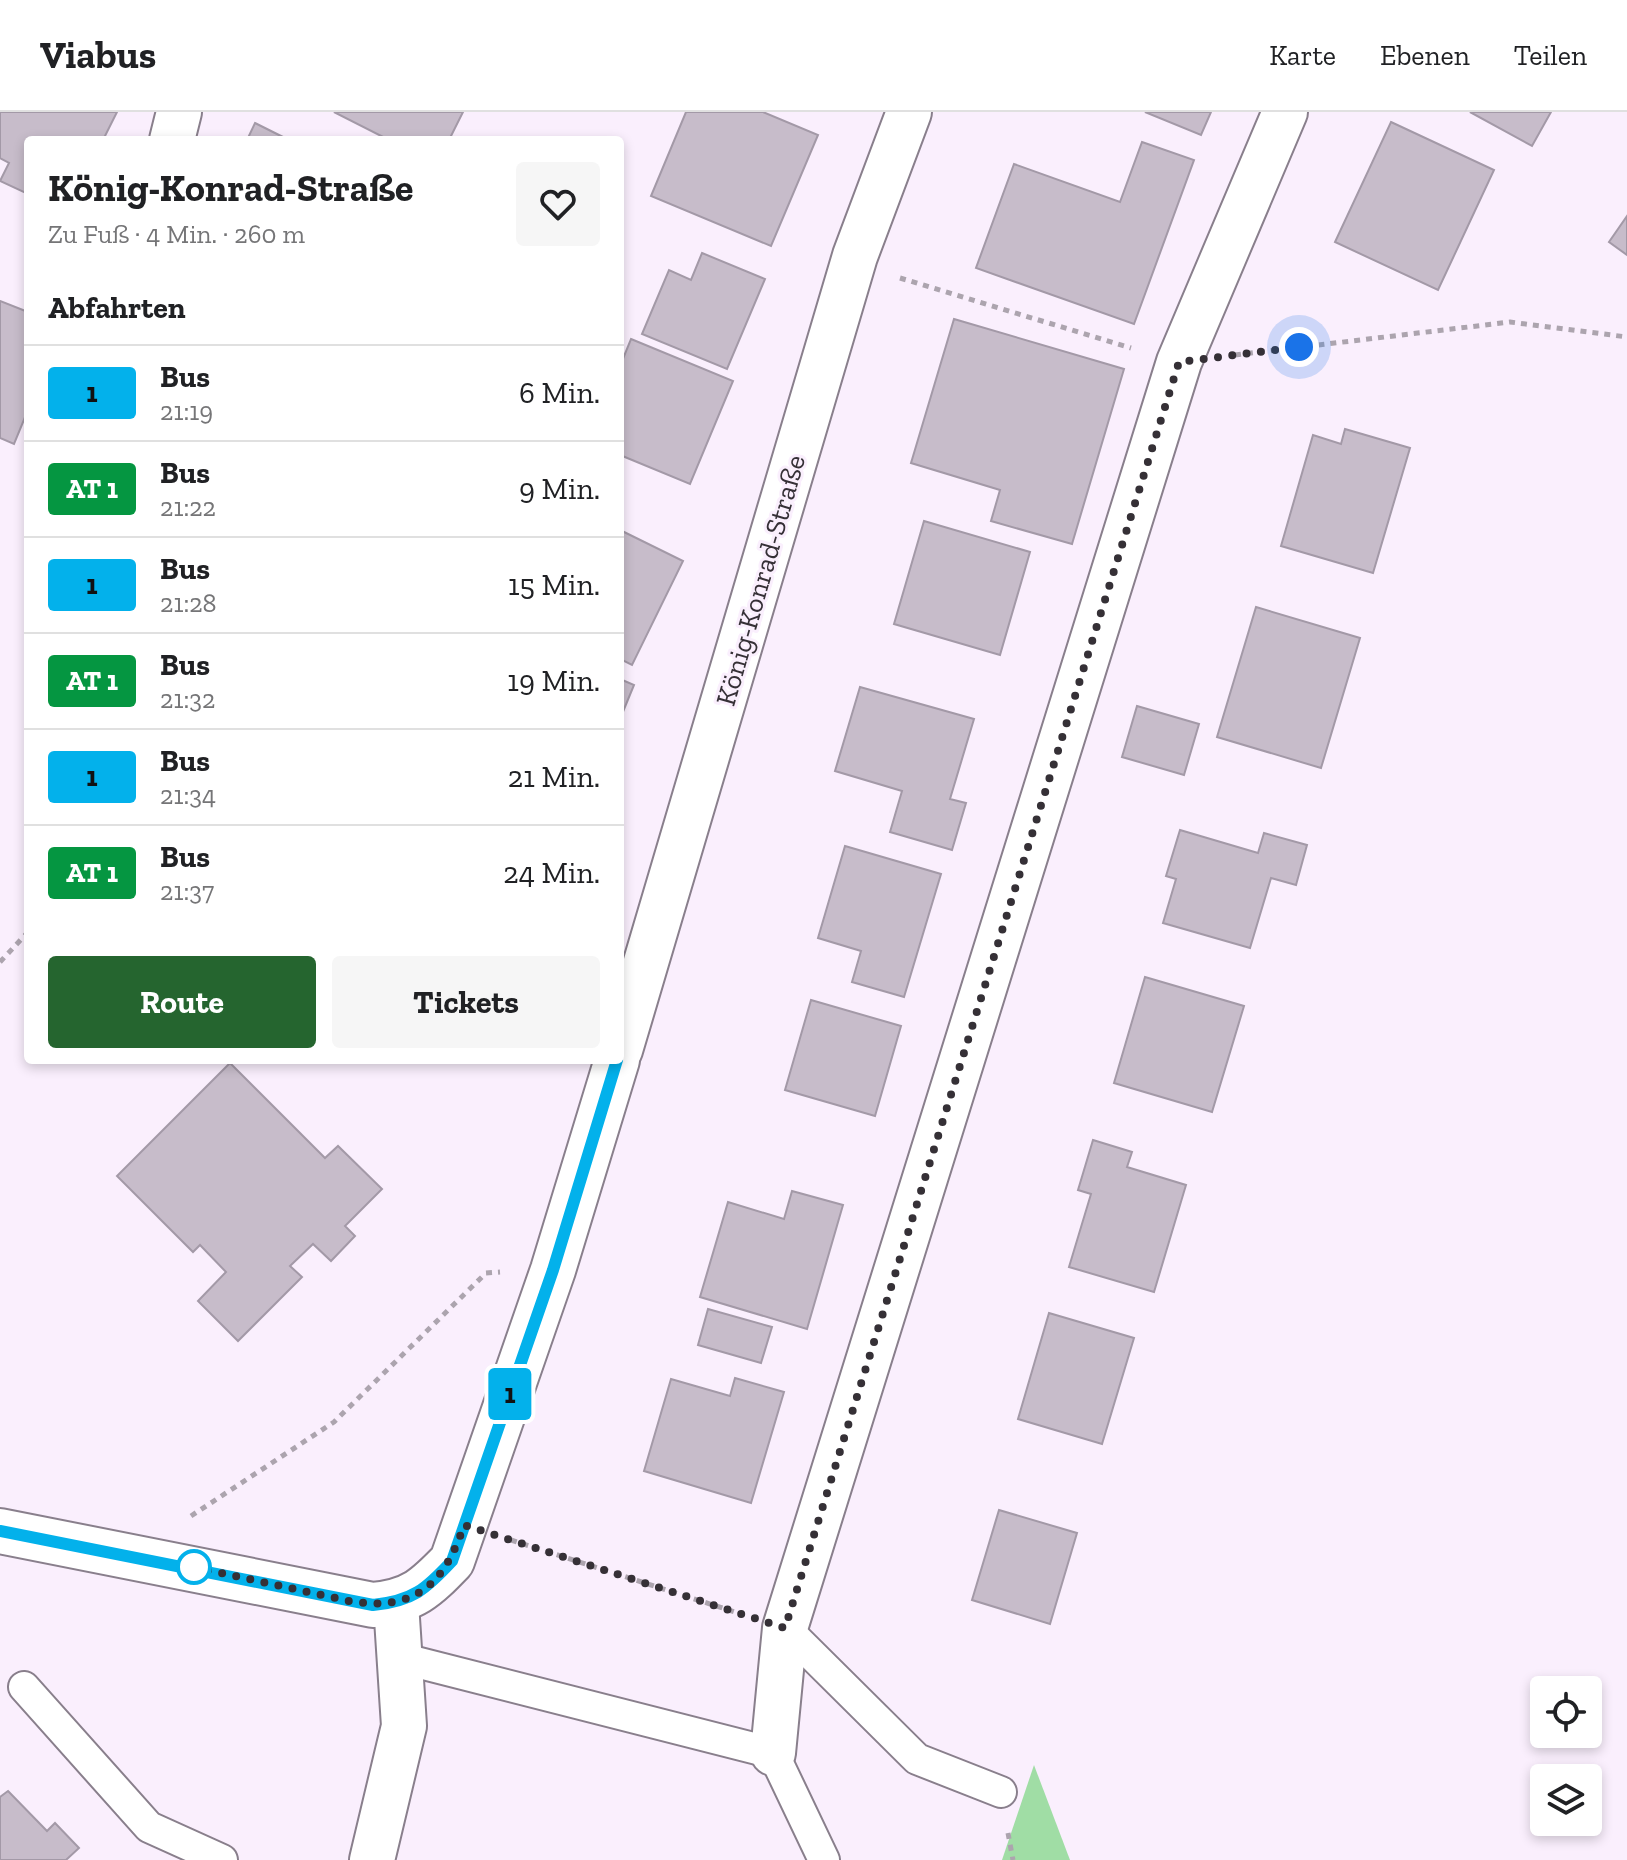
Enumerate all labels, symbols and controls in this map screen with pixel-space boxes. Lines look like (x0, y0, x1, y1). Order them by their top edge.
text: Viabus (40, 32, 156, 78)
text: Karte (1269, 39, 1336, 72)
text: Ebenen (1380, 39, 1470, 72)
text: Teilen (1514, 39, 1587, 72)
button: heart (516, 162, 600, 246)
text: König-Konrad-Straße (48, 165, 413, 211)
text: Zu Fuß · 4 Min. · 260 m (48, 218, 305, 250)
text: Abfahrten (48, 290, 186, 326)
your location (1279, 327, 1319, 367)
text: Bus (160, 359, 210, 395)
text: 6 Min. (519, 375, 600, 411)
text: 1 (86, 376, 98, 409)
text: 21:19 (160, 395, 213, 427)
street label: König-Konrad-Straße (709, 451, 812, 709)
text: Bus (160, 455, 210, 491)
text: 9 Min. (519, 471, 600, 507)
text: AT 1 (66, 472, 118, 505)
text: 21:22 (160, 491, 216, 523)
text: Bus (160, 551, 210, 587)
text: 15 Min. (508, 567, 600, 603)
text: 1 (86, 568, 98, 601)
text: 21:28 (160, 587, 217, 619)
text: Bus (160, 647, 210, 683)
text: 19 Min. (507, 663, 600, 699)
text: AT 1 (66, 664, 118, 697)
text: 21:32 (160, 683, 215, 715)
text: Bus (160, 743, 210, 779)
text: 21 Min. (508, 759, 600, 795)
text: 1 (86, 760, 98, 793)
text: 21:34 (160, 779, 216, 811)
text: Bus (160, 839, 210, 875)
text: 24 Min. (503, 855, 600, 891)
text: AT 1 (66, 856, 118, 889)
text: 21:37 (160, 875, 214, 907)
button: Route (48, 956, 316, 1048)
button: Tickets (332, 956, 600, 1048)
line badge: 1 (484, 1368, 536, 1420)
text: 1 (504, 1377, 516, 1410)
unlabelled marker (177, 1550, 211, 1584)
map controls (1530, 1676, 1602, 1836)
button: locate (1530, 1676, 1602, 1748)
button: layers (1530, 1764, 1602, 1836)

